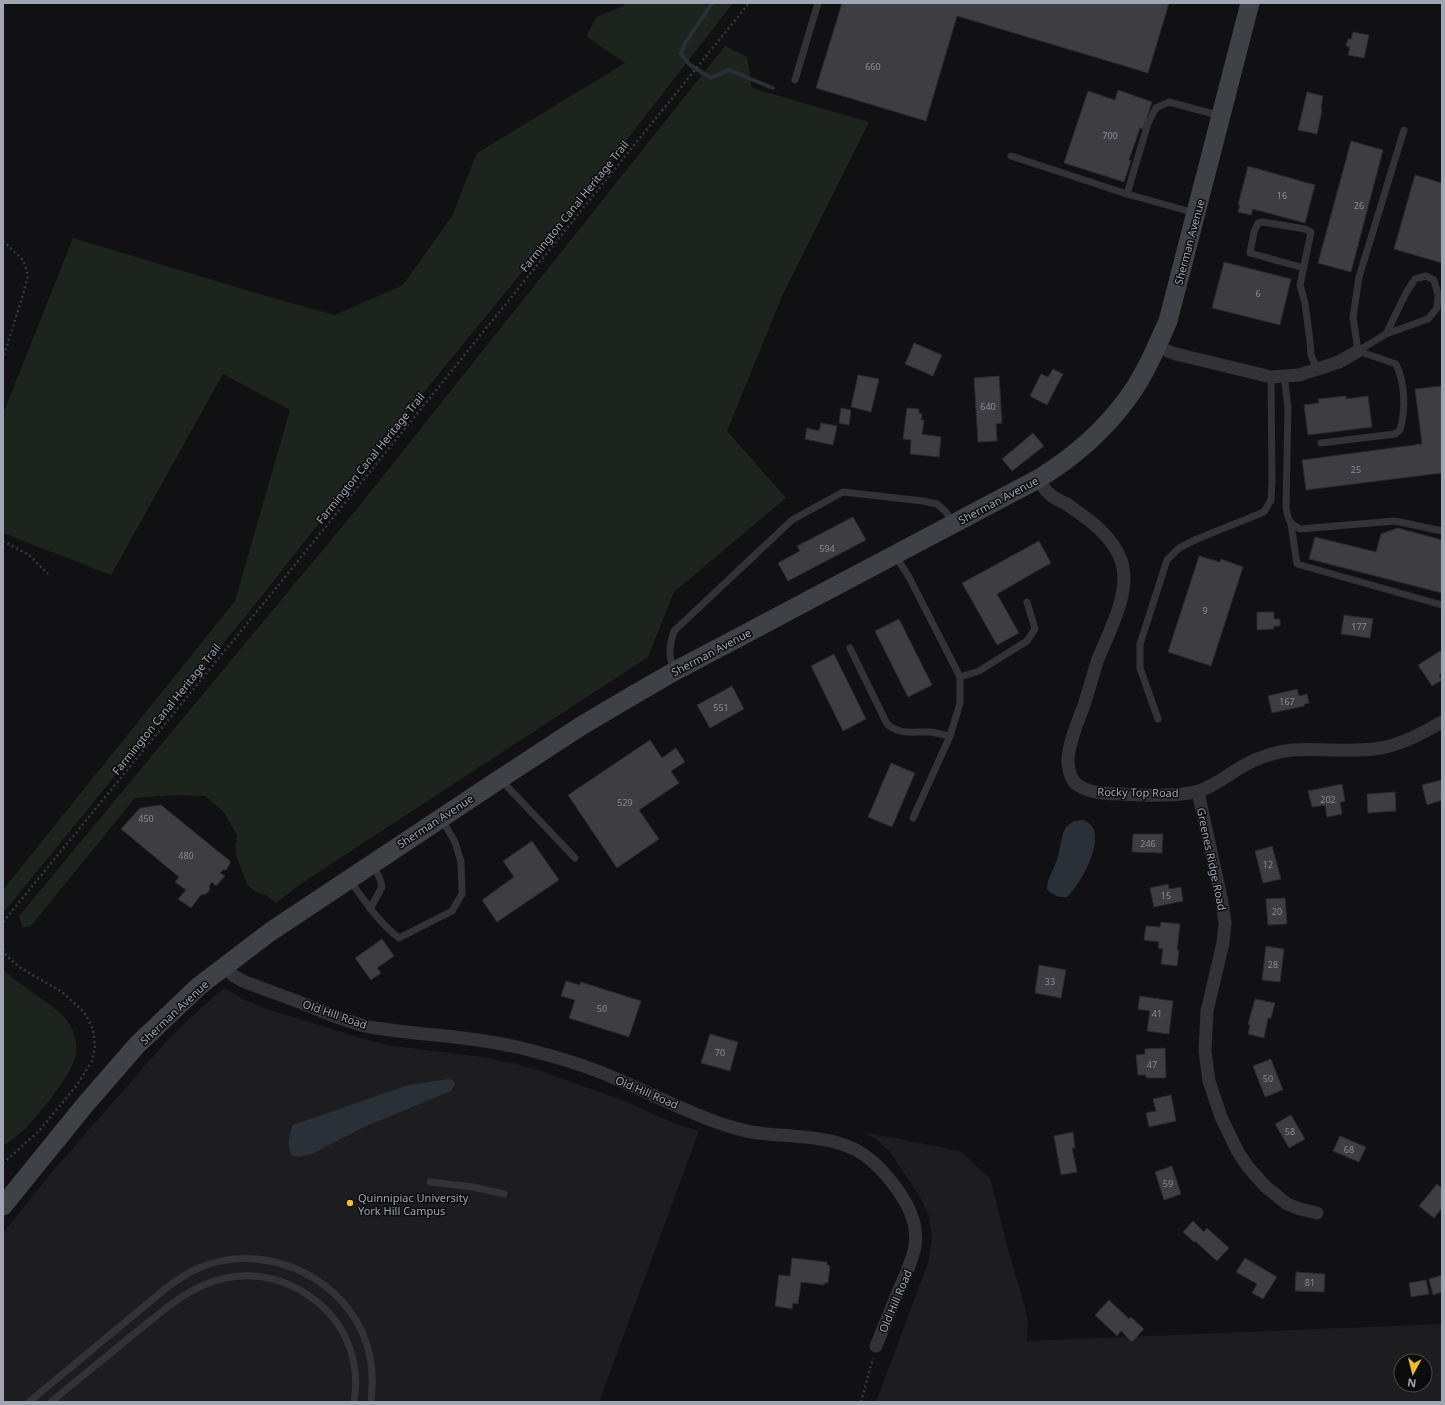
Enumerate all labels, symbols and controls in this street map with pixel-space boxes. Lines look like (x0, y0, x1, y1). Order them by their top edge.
house number: 660 (865, 60, 881, 73)
house number: 700 (1102, 129, 1118, 142)
street label: Farmington Canal Heritage Trail (516, 137, 632, 275)
house number: 16 (1277, 189, 1287, 202)
street label: Sherman Avenue (1170, 197, 1208, 287)
house number: 26 (1354, 199, 1364, 212)
house number: 6 (1255, 287, 1261, 300)
street label: Farmington Canal Heritage Trail (312, 389, 428, 527)
house number: 640 (980, 400, 996, 413)
house number: 25 (1351, 463, 1361, 476)
street label: Sherman Avenue (955, 473, 1041, 527)
house number: 594 (819, 542, 835, 555)
house number: 9 (1202, 604, 1208, 617)
house number: 177 (1351, 620, 1367, 633)
street label: Sherman Avenue (668, 625, 754, 679)
street label: Farmington Canal Heritage Trail (108, 640, 224, 778)
house number: 167 (1279, 695, 1295, 708)
house number: 551 (713, 701, 729, 714)
street label: Rocky Top Road (1097, 784, 1179, 800)
street label: Sherman Avenue (394, 791, 476, 851)
house number: 202 (1320, 793, 1336, 806)
house number: 529 (617, 796, 633, 809)
street label: Greenes Ridge Road (1194, 806, 1230, 912)
house number: 450 (138, 812, 154, 825)
house number: 246 (1140, 837, 1156, 850)
house number: 480 (178, 849, 194, 862)
house number: 12 (1263, 858, 1273, 871)
house number: 15 (1161, 889, 1171, 902)
house number: 20 (1272, 905, 1282, 918)
house number: 28 (1268, 958, 1278, 971)
house number: 33 (1045, 975, 1055, 988)
street label: Sherman Avenue (137, 976, 211, 1048)
street label: Old Hill Road (301, 996, 369, 1032)
house number: 50 (597, 1002, 607, 1015)
house number: 41 (1152, 1007, 1162, 1020)
house number: 70 (715, 1046, 725, 1059)
house number: 47 (1147, 1058, 1157, 1071)
street label: Old Hill Road (613, 1072, 681, 1112)
house number: 50 (1263, 1072, 1273, 1085)
house number: 58 (1285, 1125, 1295, 1138)
house number: 68 (1344, 1143, 1354, 1156)
house number: 59 (1163, 1177, 1173, 1190)
place label: Quinnipiac University York Hill Campus (358, 1190, 469, 1218)
marker: Quinnipiac University York Hill Campus (345, 1198, 355, 1208)
street label: Old Hill Road (875, 1267, 915, 1335)
house number: 81 (1305, 1276, 1315, 1289)
north arrow (1393, 1353, 1433, 1393)
text: N (1406, 1375, 1417, 1391)

